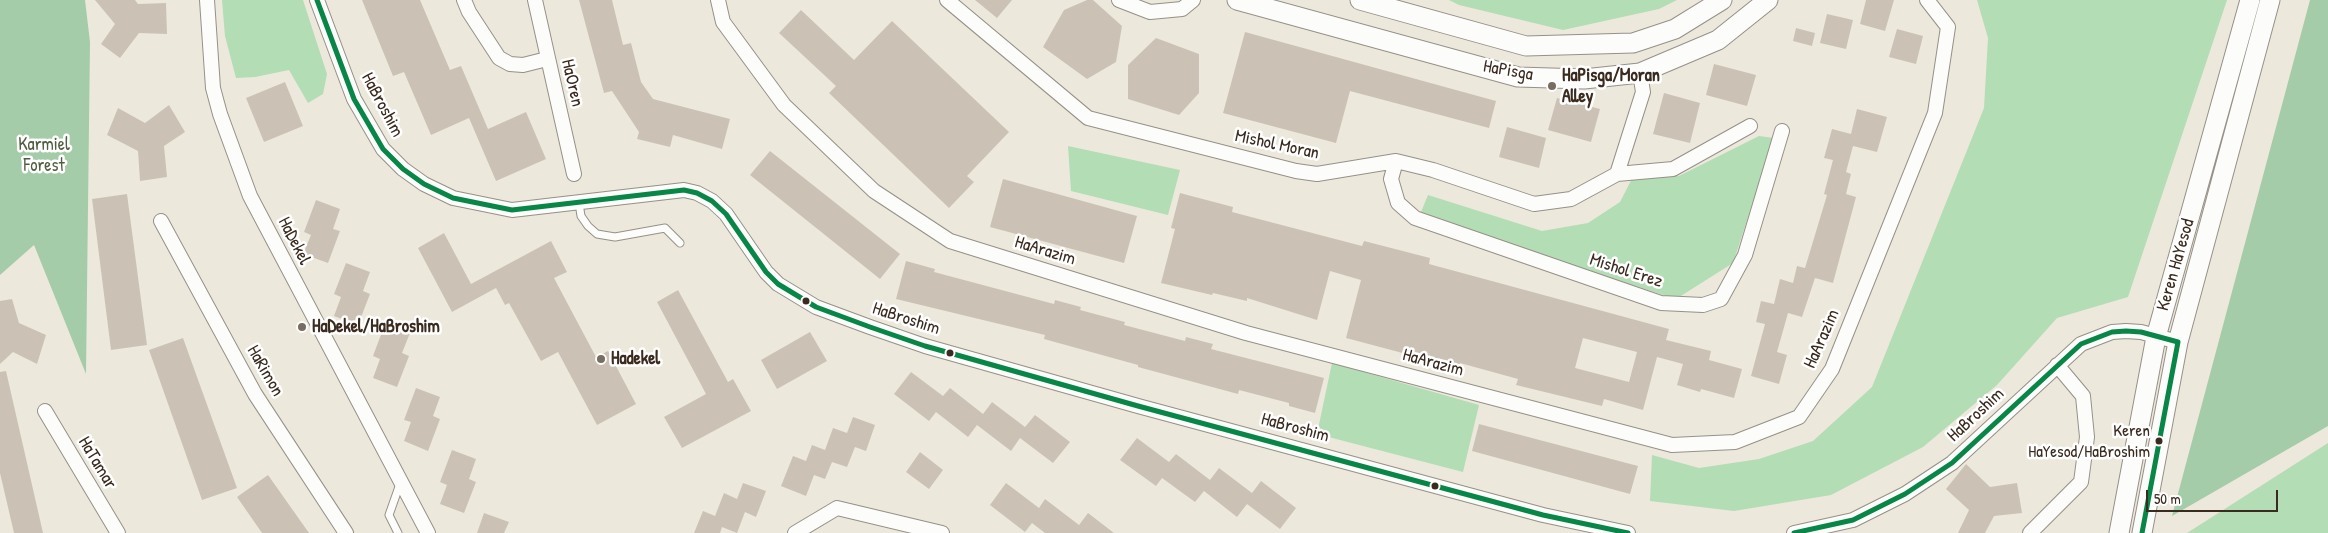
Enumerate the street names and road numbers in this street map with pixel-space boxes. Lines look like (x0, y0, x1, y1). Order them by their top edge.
street label: HaPisga (1481, 56, 1535, 86)
street label: HaOren (556, 57, 588, 109)
street label: HaBroshim (356, 69, 408, 141)
street label: Mishol Moran (1233, 126, 1321, 164)
street label: HaDekel (273, 214, 315, 268)
street label: Keren HaYesod (2153, 216, 2199, 314)
street label: HaArazim (1012, 232, 1078, 270)
street label: Mishol Erez (1587, 249, 1665, 293)
street label: HaBroshim (870, 298, 942, 340)
street label: HaArazim (1799, 306, 1845, 372)
street label: HaRimon (242, 342, 288, 400)
street label: HaArazim (1400, 345, 1466, 381)
street label: HaBroshim (1943, 383, 2009, 447)
street label: HaBroshim (1259, 409, 1331, 447)
street label: HaTamar (73, 433, 121, 493)

